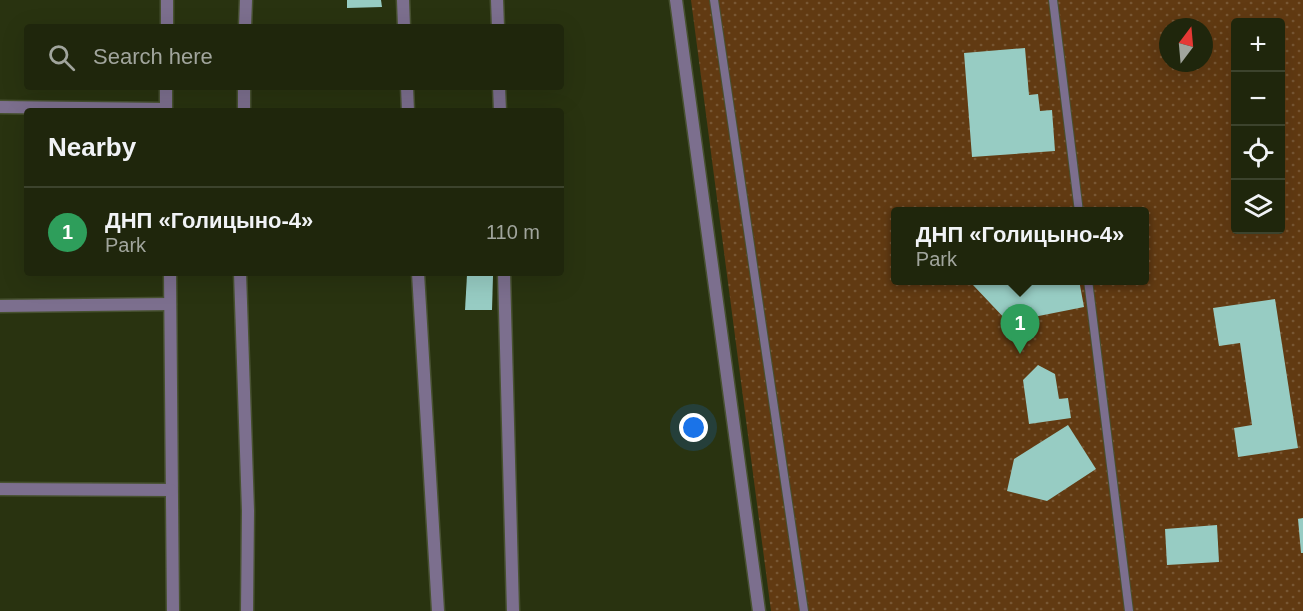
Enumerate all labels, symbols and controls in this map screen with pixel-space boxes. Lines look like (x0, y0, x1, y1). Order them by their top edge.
north arrow (1159, 18, 1213, 72)
map controls (1231, 18, 1285, 234)
button: + (1231, 18, 1285, 72)
search box (24, 24, 564, 90)
icon: search (45, 41, 78, 74)
text: Search here (93, 44, 213, 69)
button: − (1231, 72, 1285, 126)
button: locate (1231, 126, 1285, 180)
text: Nearby (48, 132, 136, 162)
button: layers (1231, 180, 1285, 234)
popup (891, 207, 1149, 285)
text: ДНП «Голицыно-4» (105, 208, 313, 233)
text: 1 (62, 221, 73, 243)
text: 110 m (486, 221, 540, 243)
text: ДНП «Голицыно-4» (916, 222, 1124, 247)
text: Park (105, 234, 146, 256)
text: Park (916, 248, 957, 270)
pin: 1 (1000, 304, 1040, 354)
your location (679, 413, 708, 442)

